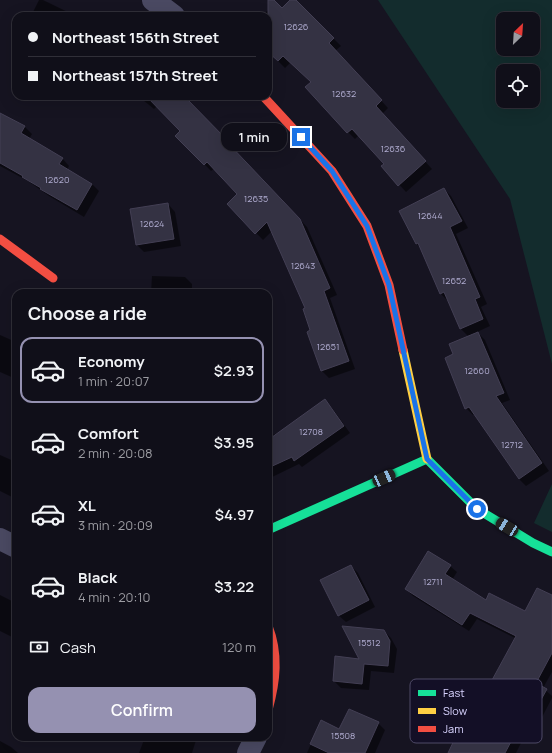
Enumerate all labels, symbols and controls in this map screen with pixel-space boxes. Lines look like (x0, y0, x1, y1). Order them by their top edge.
north arrow (496, 12, 540, 56)
map controls (496, 12, 540, 108)
house number: 12626 (284, 20, 309, 33)
text: Northeast 156th Street (52, 27, 219, 48)
button: locate (496, 64, 540, 108)
text: Northeast 157th Street (52, 65, 218, 86)
house number: 12632 (332, 87, 356, 100)
callout: 1 min (221, 123, 287, 151)
text: 1 min (239, 128, 270, 146)
route end (292, 128, 310, 146)
house number: 12636 (381, 142, 406, 155)
house number: 12620 (45, 173, 69, 186)
house number: 12635 (244, 192, 268, 205)
house number: 12644 (418, 209, 442, 222)
house number: 12624 (140, 217, 164, 230)
house number: 12643 (291, 259, 315, 272)
house number: 12652 (442, 274, 466, 287)
text: Choose a ride (28, 301, 147, 325)
house number: 12651 (317, 340, 339, 353)
text: Economy (78, 351, 145, 372)
icon: car (30, 352, 66, 388)
text: $2.93 (214, 360, 254, 381)
house number: 12660 (464, 364, 490, 377)
text: 1 min · 20:07 (78, 372, 149, 390)
text: Comfort (78, 423, 139, 444)
icon: car (30, 424, 66, 460)
house number: 12708 (299, 425, 323, 438)
text: $3.95 (214, 432, 254, 453)
house number: 12712 (501, 438, 523, 451)
text: 2 min · 20:08 (78, 444, 153, 462)
car (371, 468, 397, 488)
text: XL (78, 495, 96, 516)
icon: car (30, 496, 66, 532)
route start (468, 500, 486, 518)
text: $4.97 (215, 504, 254, 525)
text: 3 min · 20:09 (78, 516, 153, 534)
car (494, 516, 520, 538)
text: Black (78, 567, 117, 588)
icon: car (30, 568, 66, 604)
house number: 12711 (423, 575, 443, 588)
text: $3.22 (214, 576, 254, 597)
text: 4 min · 20:10 (78, 588, 150, 606)
icon: cash (28, 636, 50, 658)
house number: 15512 (358, 636, 380, 649)
text: Cash (60, 637, 96, 658)
text: 120 m (222, 638, 256, 656)
legend (410, 679, 542, 743)
text: Fast (443, 685, 465, 700)
button: Confirm (28, 687, 256, 733)
text: Slow (443, 703, 468, 718)
text: Jam (443, 721, 464, 736)
house number: 15508 (331, 729, 355, 742)

